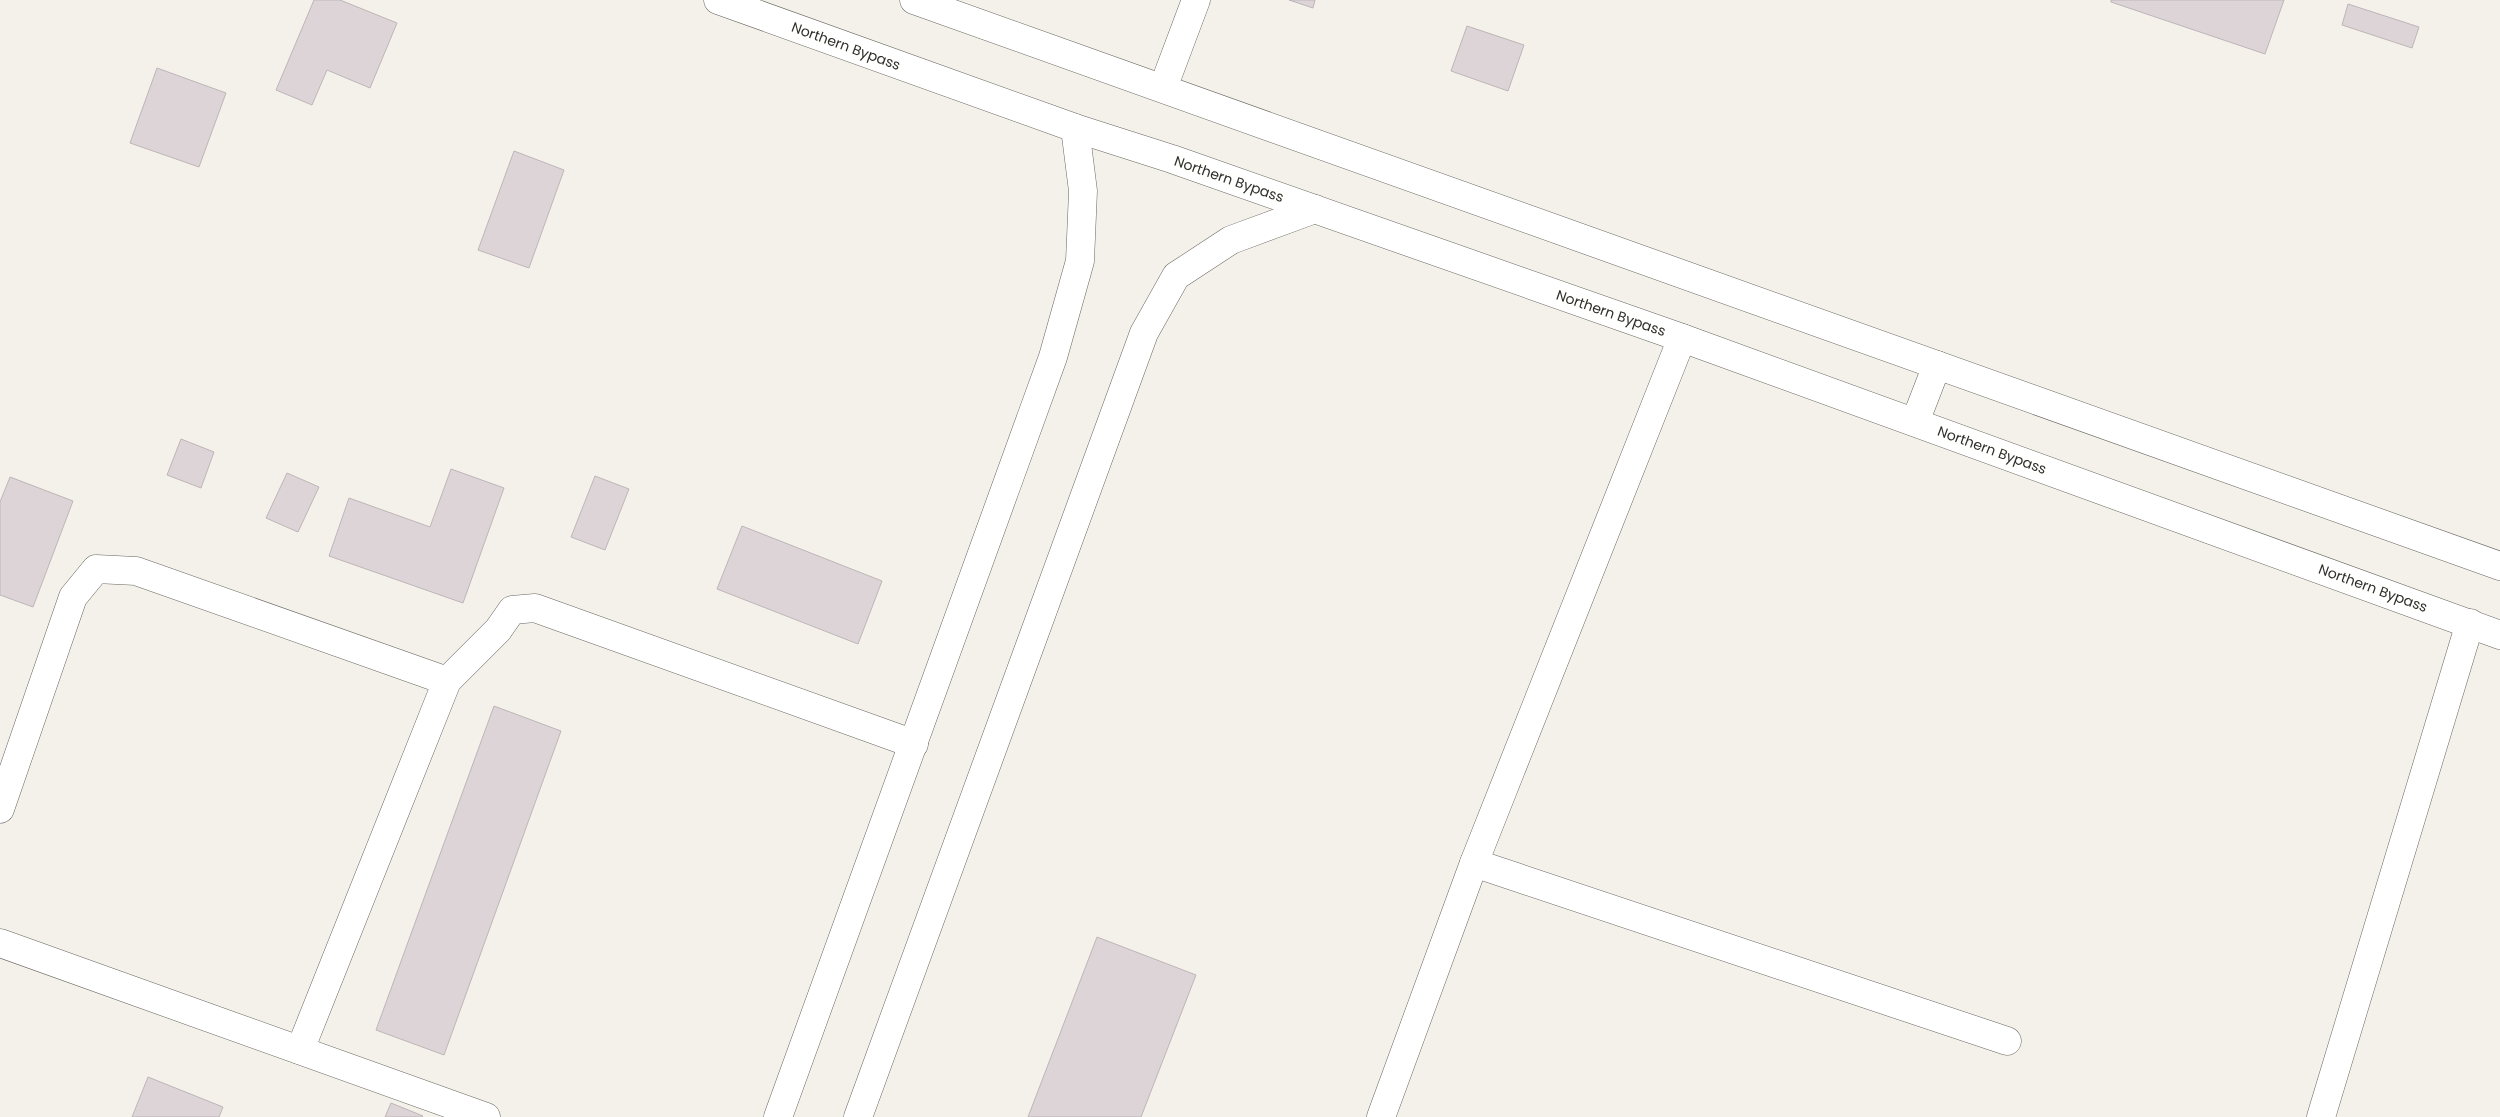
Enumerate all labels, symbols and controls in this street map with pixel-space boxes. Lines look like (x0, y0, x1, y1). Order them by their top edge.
street label: Northern Bypass (789, 17, 903, 75)
street label: Northern Bypass (1172, 151, 1286, 207)
street label: Northern Bypass (1554, 285, 1668, 341)
street label: Northern Bypass (1935, 421, 2049, 479)
street label: Northern Bypass (2316, 559, 2430, 617)

